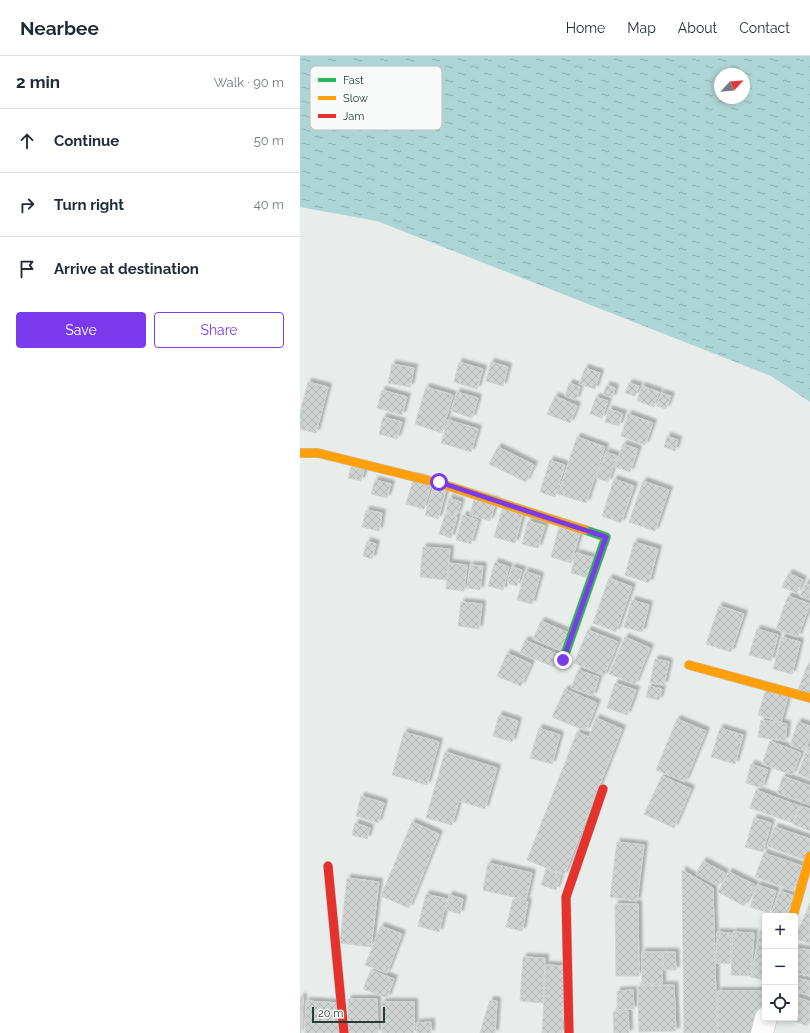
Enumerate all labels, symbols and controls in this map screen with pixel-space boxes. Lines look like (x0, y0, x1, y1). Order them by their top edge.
text: Nearbee (20, 17, 99, 39)
text: Home (566, 20, 605, 36)
text: Map (627, 20, 656, 36)
text: About (678, 20, 717, 36)
text: Contact (739, 20, 790, 36)
legend (310, 66, 442, 130)
north arrow (714, 68, 750, 104)
text: 2 min (16, 72, 60, 92)
text: Fast (343, 74, 364, 87)
text: Walk · 90 m (214, 75, 284, 90)
text: Slow (343, 92, 368, 105)
text: Jam (343, 110, 364, 123)
icon: ahead (16, 130, 38, 152)
text: Continue (54, 132, 119, 150)
text: 50 m (254, 133, 284, 148)
icon: right (16, 194, 38, 216)
text: Turn right (54, 196, 124, 214)
text: 40 m (254, 197, 284, 212)
icon: arrive (16, 258, 38, 280)
text: Arrive at destination (54, 260, 199, 278)
button: Save (16, 312, 146, 348)
button: Share (154, 312, 284, 348)
route start (430, 473, 448, 491)
route end (554, 651, 572, 669)
map controls (762, 913, 798, 1021)
button: + (762, 913, 798, 949)
button: − (762, 949, 798, 985)
button: locate (762, 985, 798, 1021)
scale bar (312, 1005, 385, 1024)
text: 20 m (318, 1007, 343, 1020)

